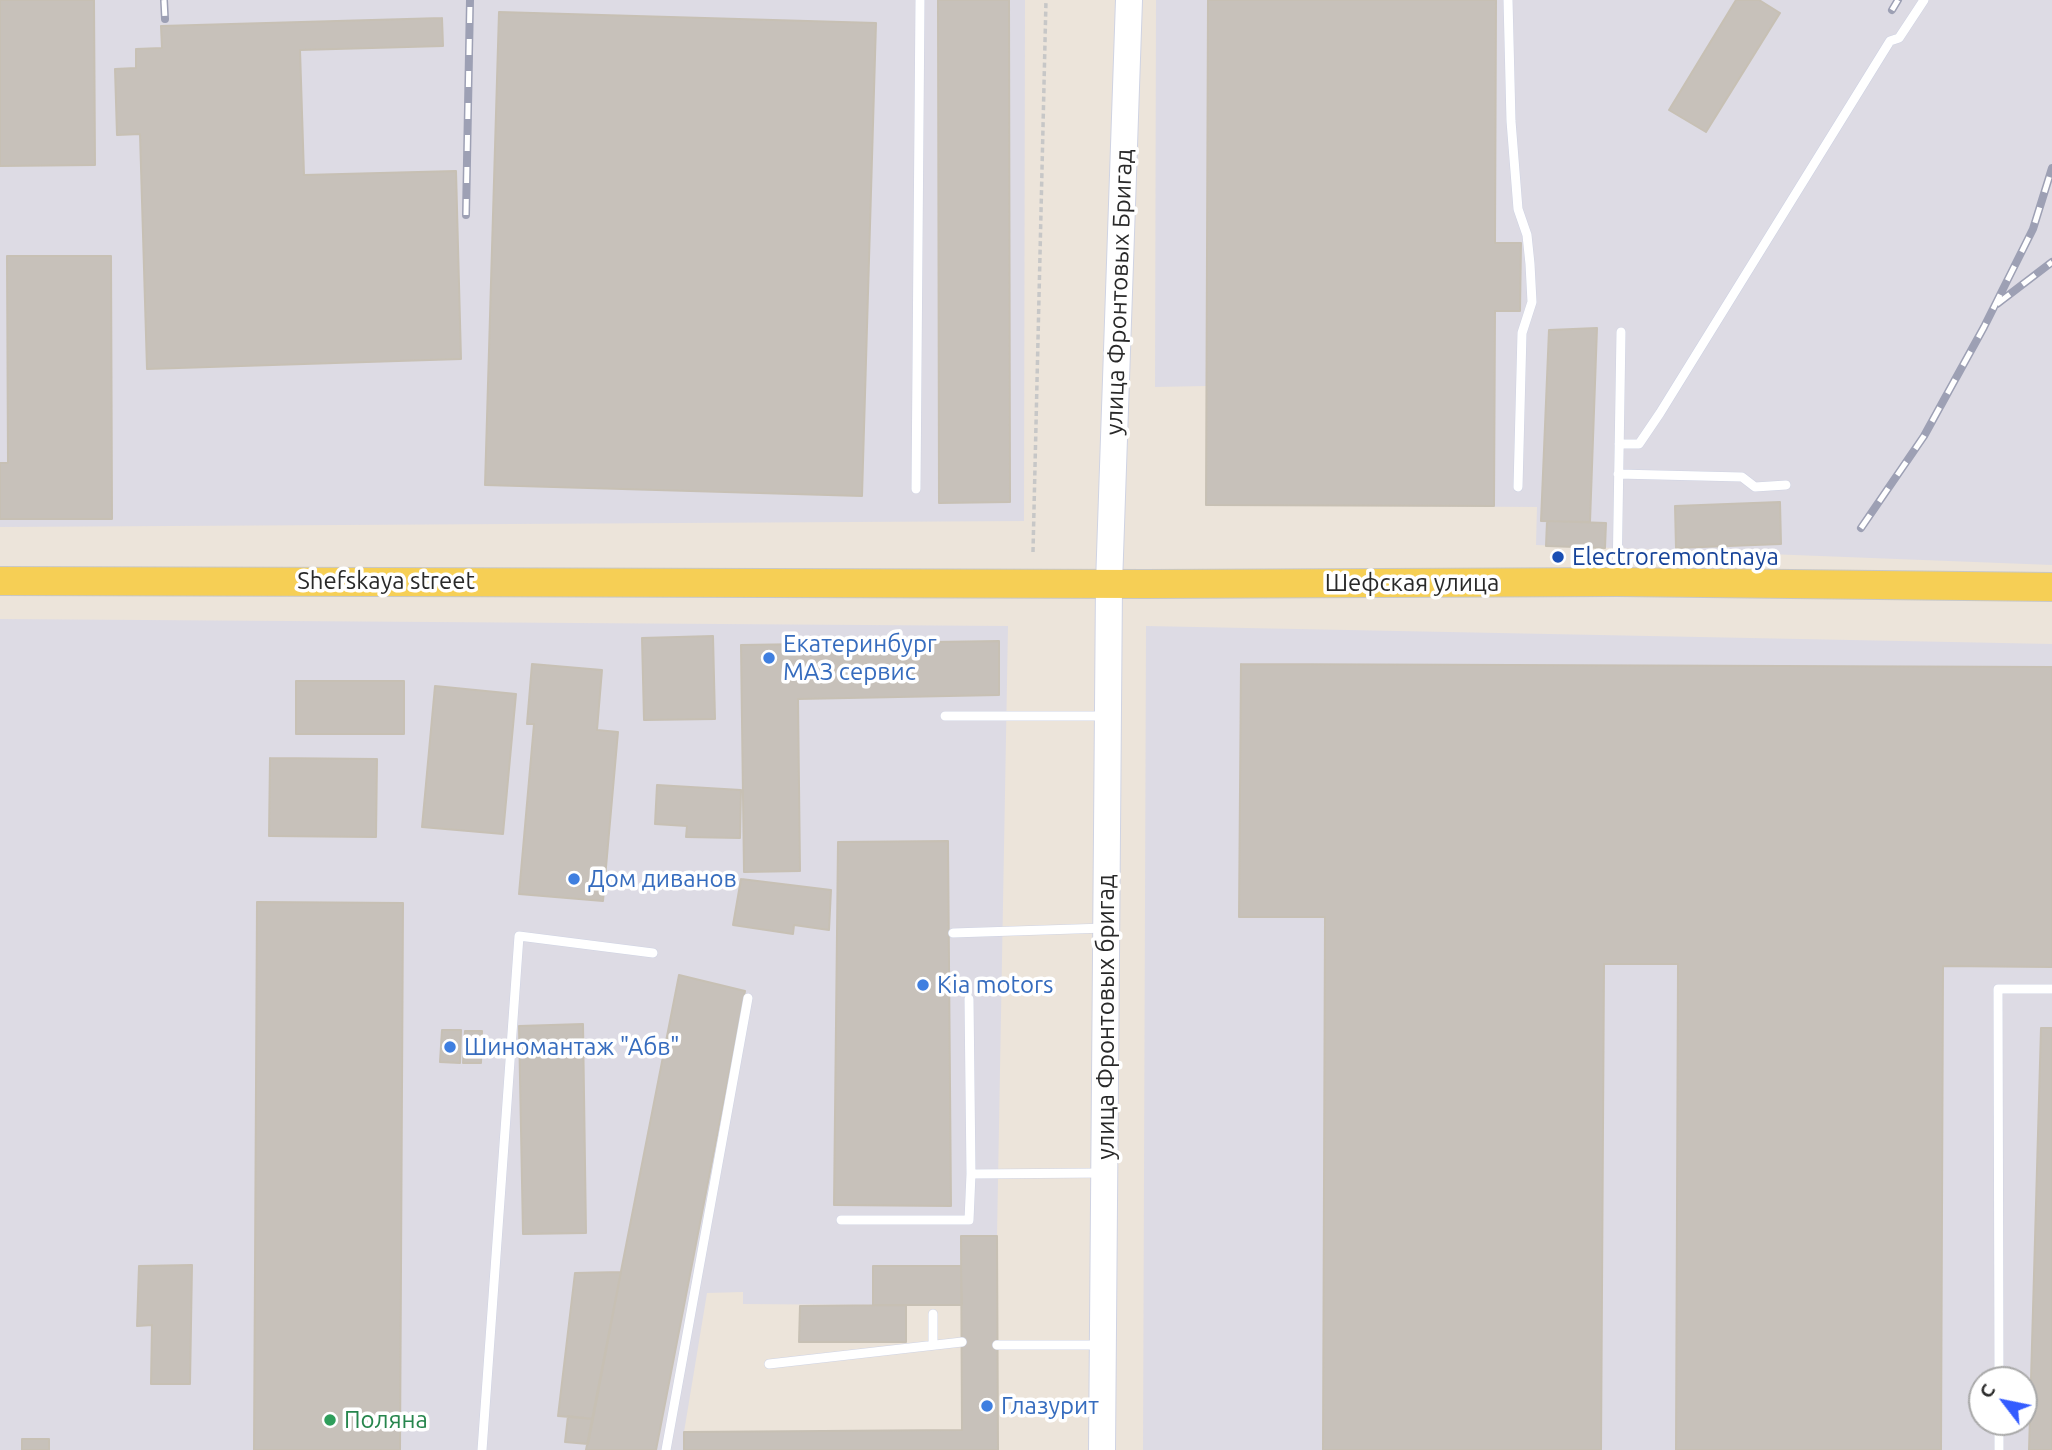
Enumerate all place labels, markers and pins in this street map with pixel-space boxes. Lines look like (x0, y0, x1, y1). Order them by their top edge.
place label: Electroremontnaya (1572, 543, 1779, 571)
marker: Electroremontnaya (1550, 549, 1566, 565)
place label: Екатеринбург МАЗ сервис (783, 630, 937, 686)
marker: Екатеринбург МАЗ сервис (761, 650, 777, 666)
place label: Дом диванов (588, 865, 737, 893)
marker: Дом диванов (566, 871, 582, 887)
place label: Kia motors (937, 971, 1053, 999)
marker: Kia motors (915, 977, 931, 993)
place label: Шиномантаж "Абв" (464, 1033, 680, 1061)
marker: Шиномантаж "Абв" (442, 1039, 458, 1055)
place label: Глазурит (1001, 1392, 1099, 1420)
marker: Глазурит (979, 1398, 995, 1414)
place label: Поляна (344, 1406, 428, 1434)
marker: Поляна (322, 1412, 338, 1428)

